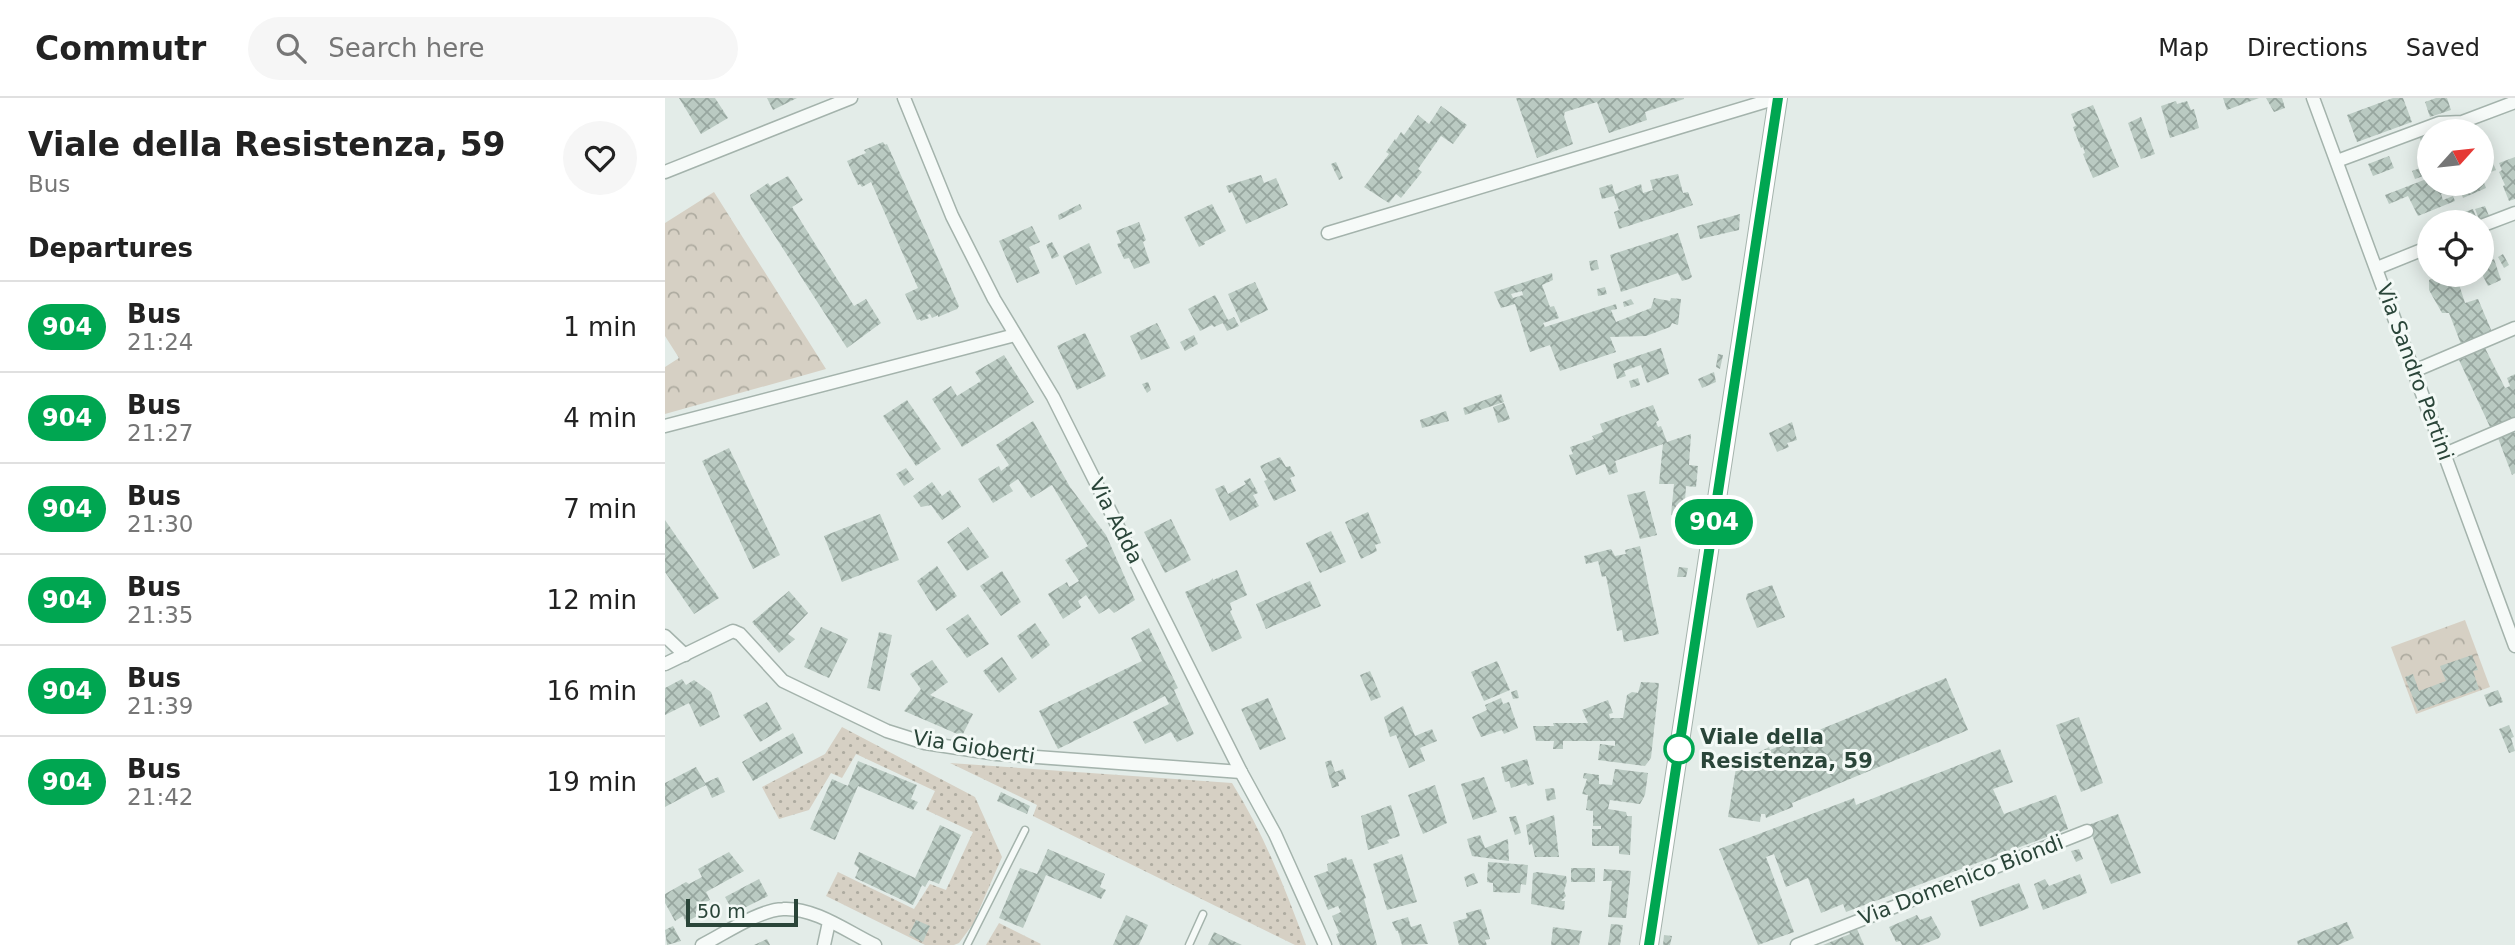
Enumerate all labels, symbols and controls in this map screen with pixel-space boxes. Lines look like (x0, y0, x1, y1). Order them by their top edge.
search box (248, 17, 738, 80)
text: Commutr (35, 29, 206, 68)
icon: search (272, 29, 310, 67)
text: Search here (328, 33, 484, 63)
text: Map (2158, 34, 2209, 62)
text: Directions (2247, 34, 2368, 62)
text: Saved (2406, 34, 2480, 62)
north arrow (2417, 119, 2494, 196)
map controls (2417, 119, 2494, 287)
button: heart (563, 121, 637, 195)
text: Viale della Resistenza, 59 (28, 125, 506, 164)
text: Bus (28, 171, 70, 197)
button: locate (2417, 210, 2494, 287)
text: Departures (28, 233, 193, 263)
street label: Via Sandro Pertini (2372, 280, 2458, 464)
text: Bus (127, 299, 181, 329)
text: 1 min (563, 312, 637, 342)
text: 904 (42, 313, 92, 341)
text: 21:24 (127, 329, 193, 355)
text: Bus (127, 390, 181, 420)
text: 4 min (563, 403, 637, 433)
text: 904 (42, 404, 92, 432)
text: 21:27 (127, 420, 193, 446)
street label: Via Adda (1084, 474, 1148, 568)
text: Bus (127, 481, 181, 511)
text: 7 min (563, 494, 637, 524)
text: 904 (42, 495, 92, 523)
line badge: 904 (1674, 499, 1754, 545)
text: 904 (1689, 508, 1739, 536)
text: 21:30 (127, 511, 193, 537)
text: Bus (127, 572, 181, 602)
text: 12 min (547, 585, 637, 615)
text: 904 (42, 586, 92, 614)
text: 21:35 (127, 602, 193, 628)
text: Bus (127, 663, 181, 693)
text: 16 min (547, 676, 637, 706)
text: 904 (42, 677, 92, 705)
text: 21:39 (127, 693, 193, 719)
place label: Viale della Resistenza, 59 (1700, 725, 1873, 773)
street label: Via Gioberti (911, 726, 1037, 768)
marker: Viale della Resistenza, 59 (1664, 734, 1694, 764)
text: Bus (127, 754, 181, 784)
text: 19 min (547, 767, 637, 797)
text: 904 (42, 768, 92, 796)
text: 21:42 (127, 784, 193, 810)
street label: Via Domenico Biondi (1855, 830, 2067, 930)
scale bar (686, 896, 798, 928)
text: 50 m (697, 900, 746, 922)

